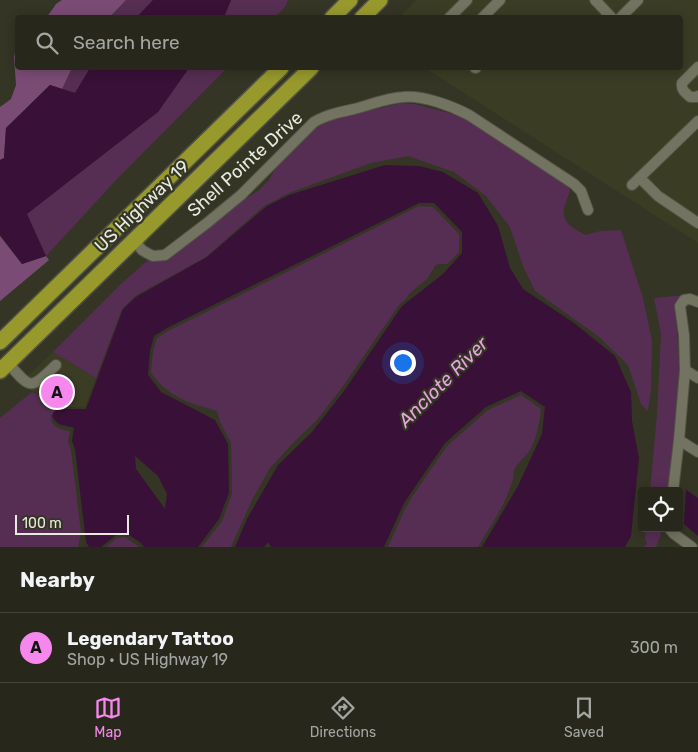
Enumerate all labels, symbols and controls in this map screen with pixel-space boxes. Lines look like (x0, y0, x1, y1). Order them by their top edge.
search box (15, 15, 683, 70)
icon: search (33, 29, 61, 57)
text: Search here (73, 31, 180, 54)
street label: Shell Pointe Drive (183, 107, 307, 221)
street label: US Highway 19 (90, 155, 194, 257)
water label: Anclote River (392, 332, 493, 433)
your location (390, 350, 416, 376)
pin: A (41, 373, 73, 411)
map controls (638, 487, 683, 532)
button: locate (638, 487, 683, 532)
scale bar (15, 512, 129, 535)
text: 100 m (22, 515, 62, 532)
text: Nearby (20, 567, 95, 592)
text: Legendary Tattoo (67, 627, 234, 650)
text: A (30, 638, 42, 657)
text: 300 m (630, 638, 678, 657)
text: Shop · US Highway 19 (67, 650, 228, 669)
tab: Map (94, 694, 122, 741)
tab: Directions (310, 694, 376, 741)
tab: Saved (564, 694, 604, 741)

